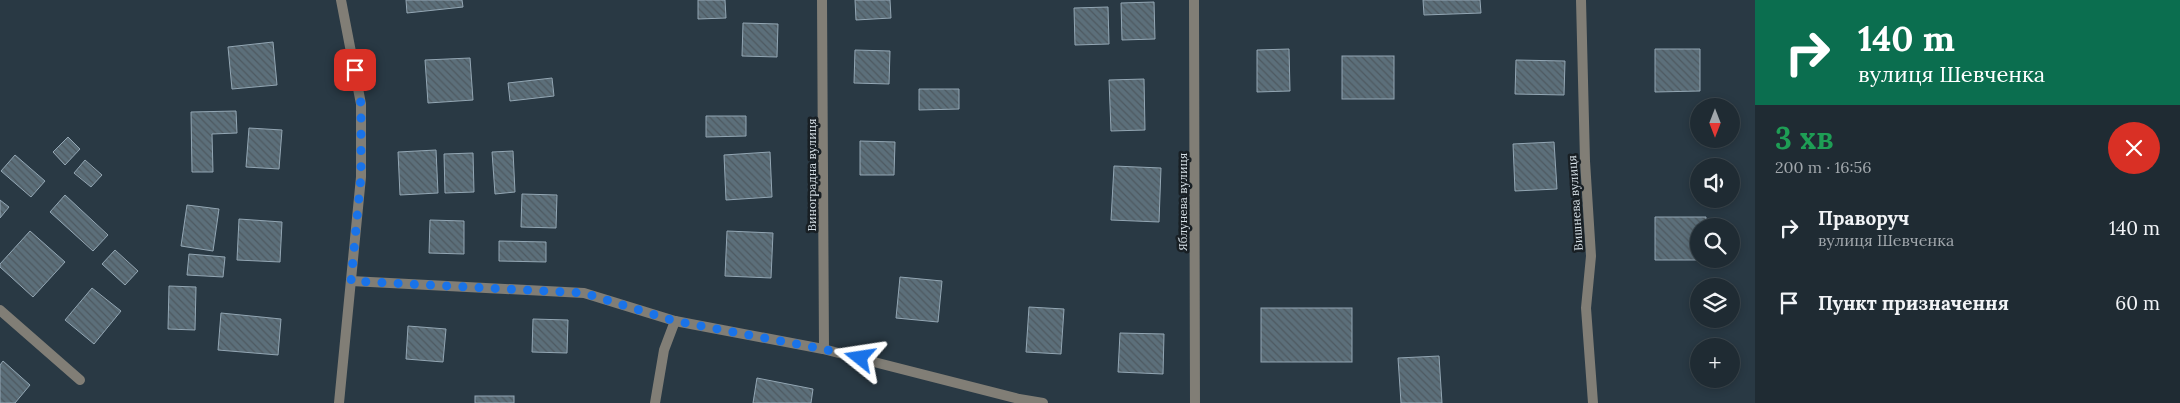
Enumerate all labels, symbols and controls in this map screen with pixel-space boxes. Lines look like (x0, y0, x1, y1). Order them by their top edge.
text: 140 m (1858, 16, 1955, 61)
icon: right (1775, 20, 1840, 85)
pin (334, 49, 376, 91)
icon: arrive (341, 56, 369, 84)
text: вулиця Шевченка (1858, 60, 2045, 88)
north arrow (1690, 98, 1740, 148)
map controls (1690, 98, 1740, 388)
street label: Виноградна вулиця (804, 118, 819, 232)
text: 3 хв (1775, 119, 1834, 157)
button: close (2108, 122, 2160, 174)
street label: Яблунева вулиця (1175, 153, 1190, 251)
street label: Вишнева вулиця (1564, 155, 1586, 251)
text: 200 m · 16:56 (1775, 157, 1871, 177)
button: sound (1690, 158, 1740, 208)
text: Праворуч (1818, 206, 1909, 230)
icon: right (1775, 214, 1803, 242)
text: 140 m (2109, 216, 2160, 240)
button: search (1690, 218, 1740, 268)
text: вулиця Шевченка (1818, 230, 1954, 250)
button: layers (1690, 278, 1740, 328)
icon: arrive (1775, 289, 1803, 317)
text: Пункт призначення (1818, 291, 2009, 315)
text: 60 m (2115, 291, 2160, 315)
position arrow (833, 331, 885, 383)
button: + (1690, 338, 1740, 388)

